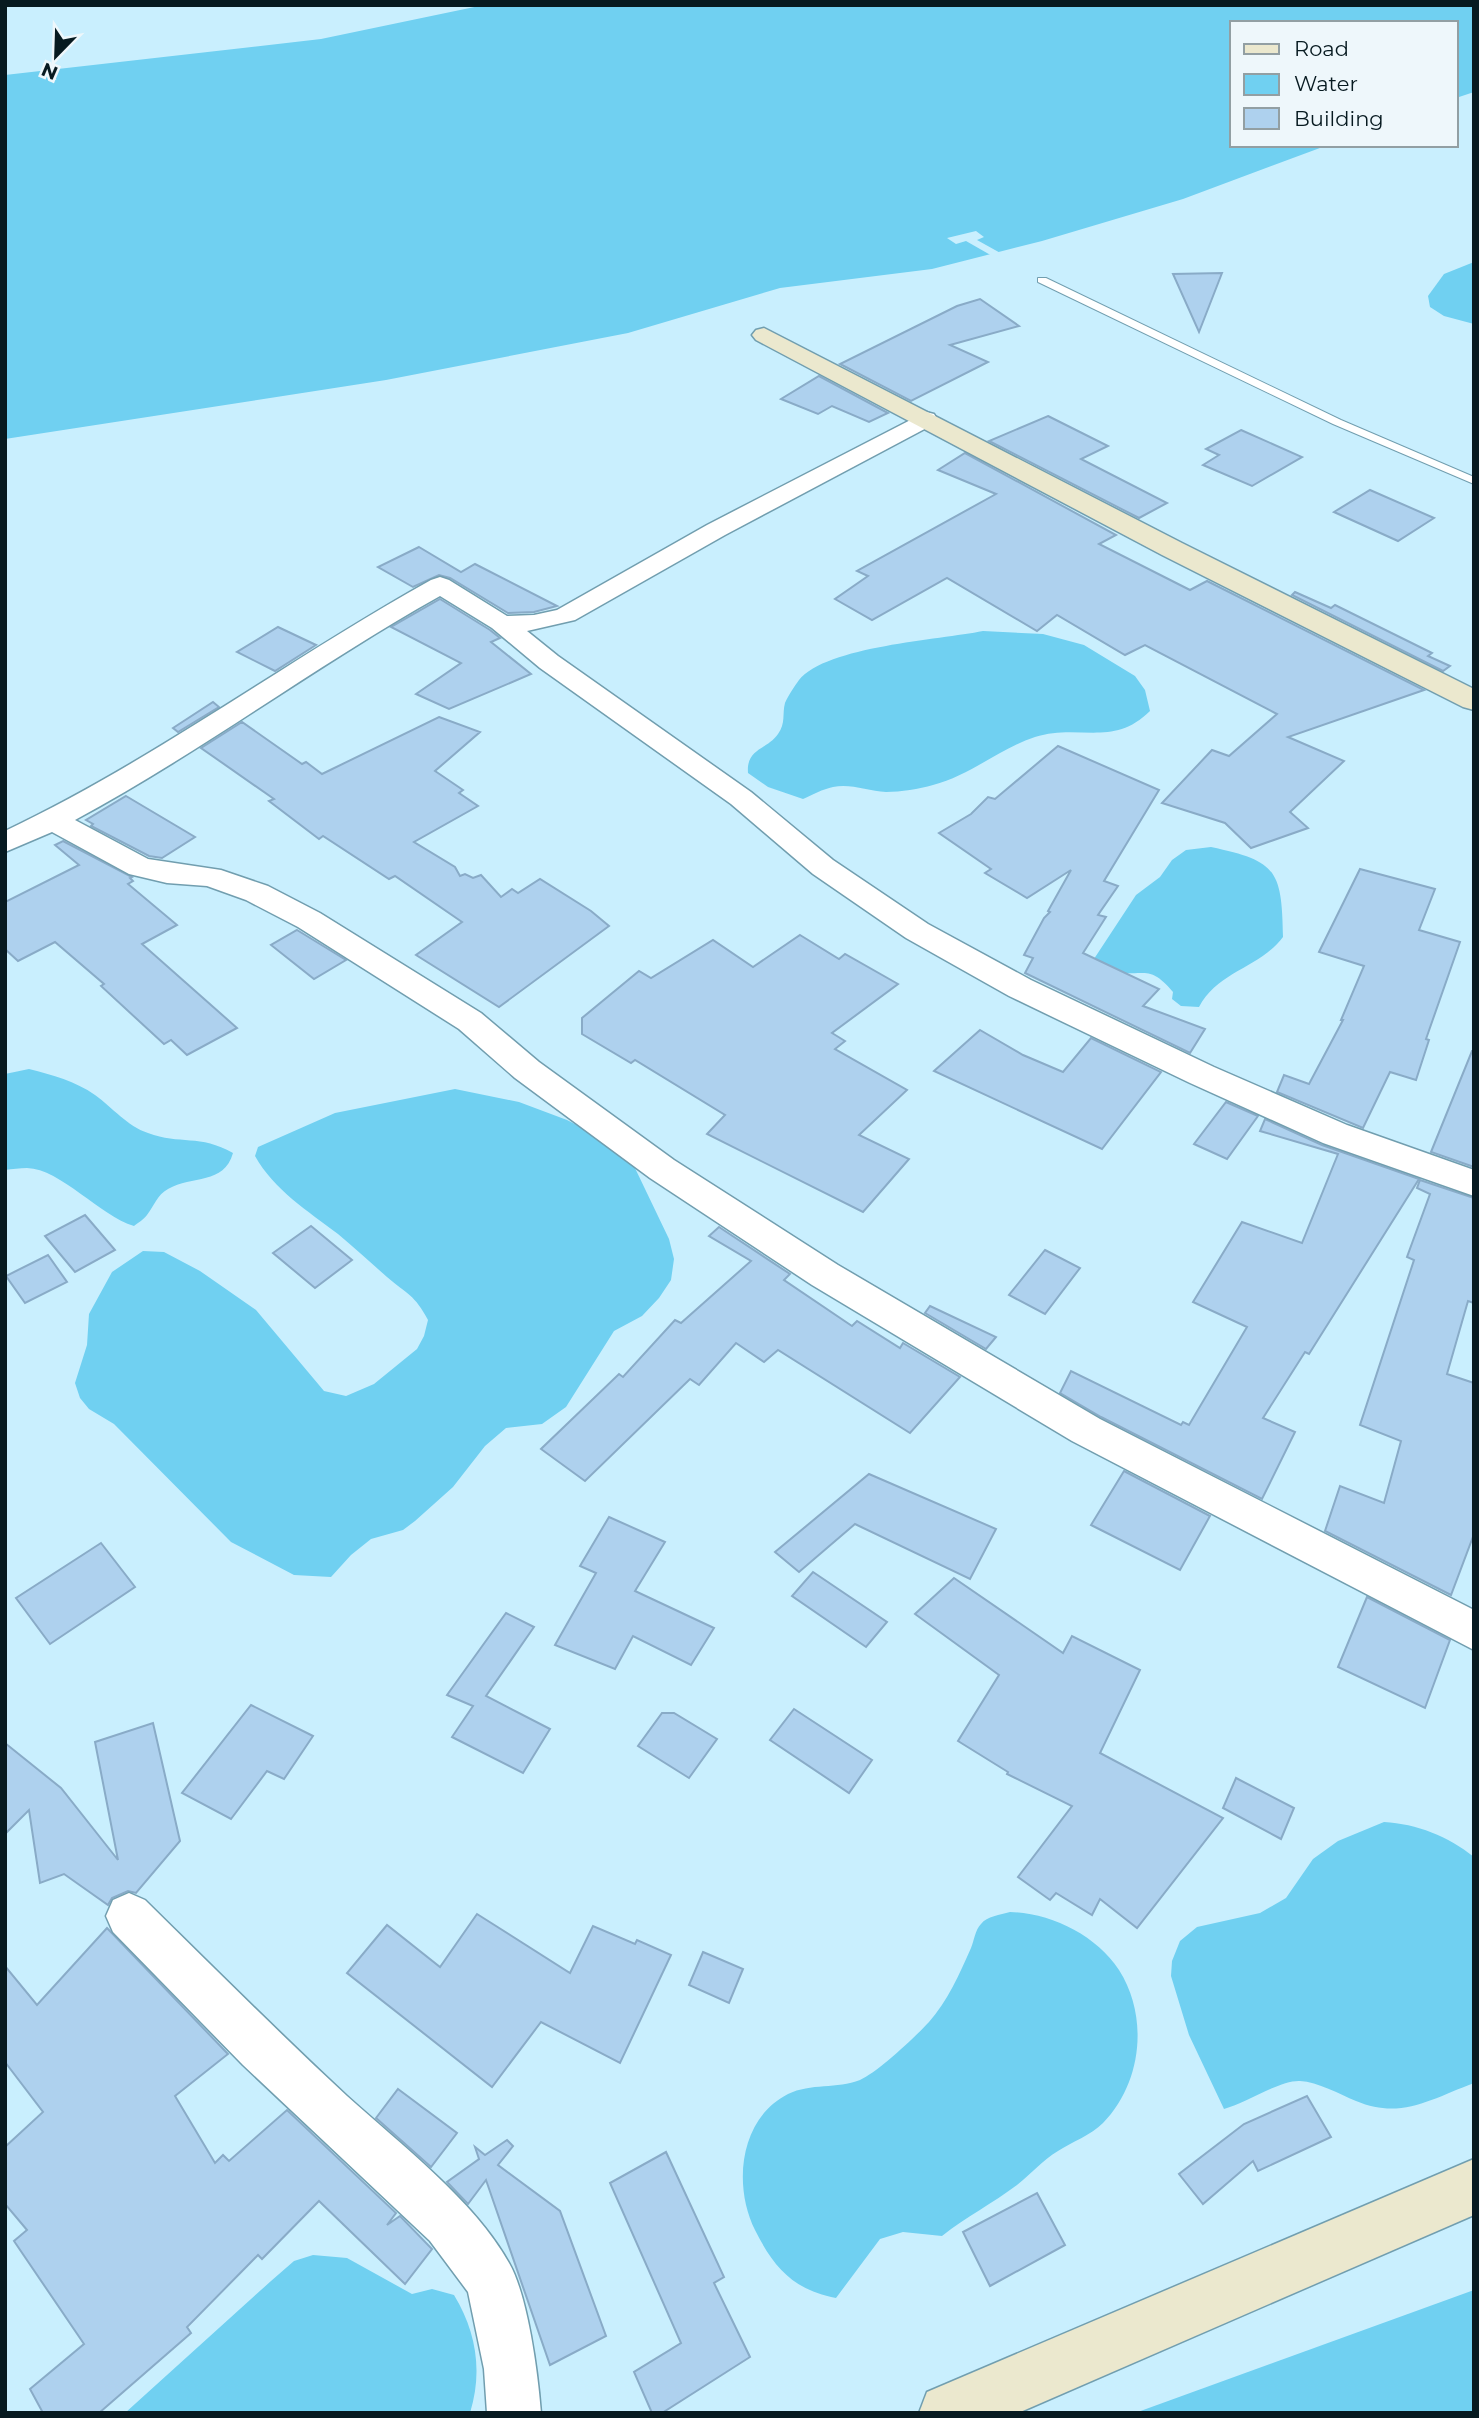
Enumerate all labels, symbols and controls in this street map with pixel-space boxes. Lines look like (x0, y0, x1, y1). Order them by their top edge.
north arrow (21, 21, 91, 91)
legend (1230, 21, 1458, 147)
text: Road (1294, 36, 1349, 61)
text: N (38, 58, 61, 85)
text: Water (1294, 71, 1358, 96)
text: Building (1294, 106, 1384, 131)

